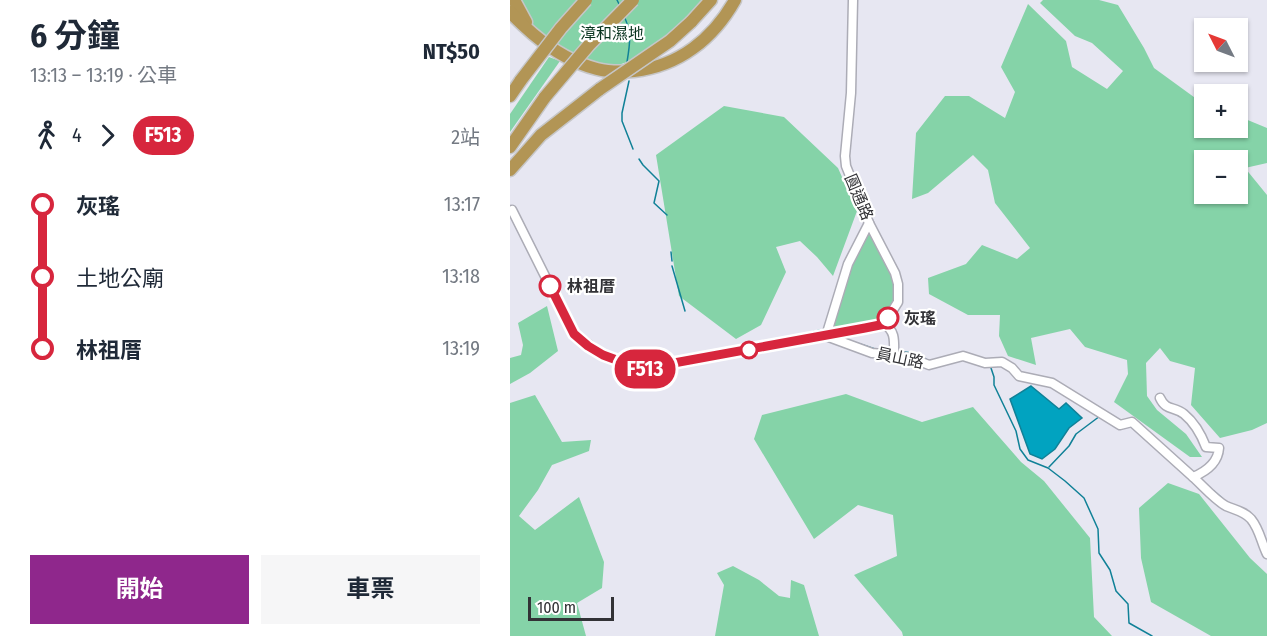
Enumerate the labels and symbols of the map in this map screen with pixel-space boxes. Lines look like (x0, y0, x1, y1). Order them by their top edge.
north arrow (1194, 18, 1248, 72)
park label: 漳和濕地 (580, 24, 644, 43)
street label: 圓通路 (841, 171, 877, 223)
marker: 林祖厝 (539, 275, 561, 297)
place label: 林祖厝 (567, 277, 615, 296)
marker: 灰瑤 (877, 307, 899, 329)
place label: 灰瑤 (904, 309, 936, 328)
unlabelled marker (740, 341, 758, 359)
street label: 員山路 (875, 344, 925, 372)
line badge: F513 (603, 350, 687, 388)
scale bar (528, 594, 614, 622)

